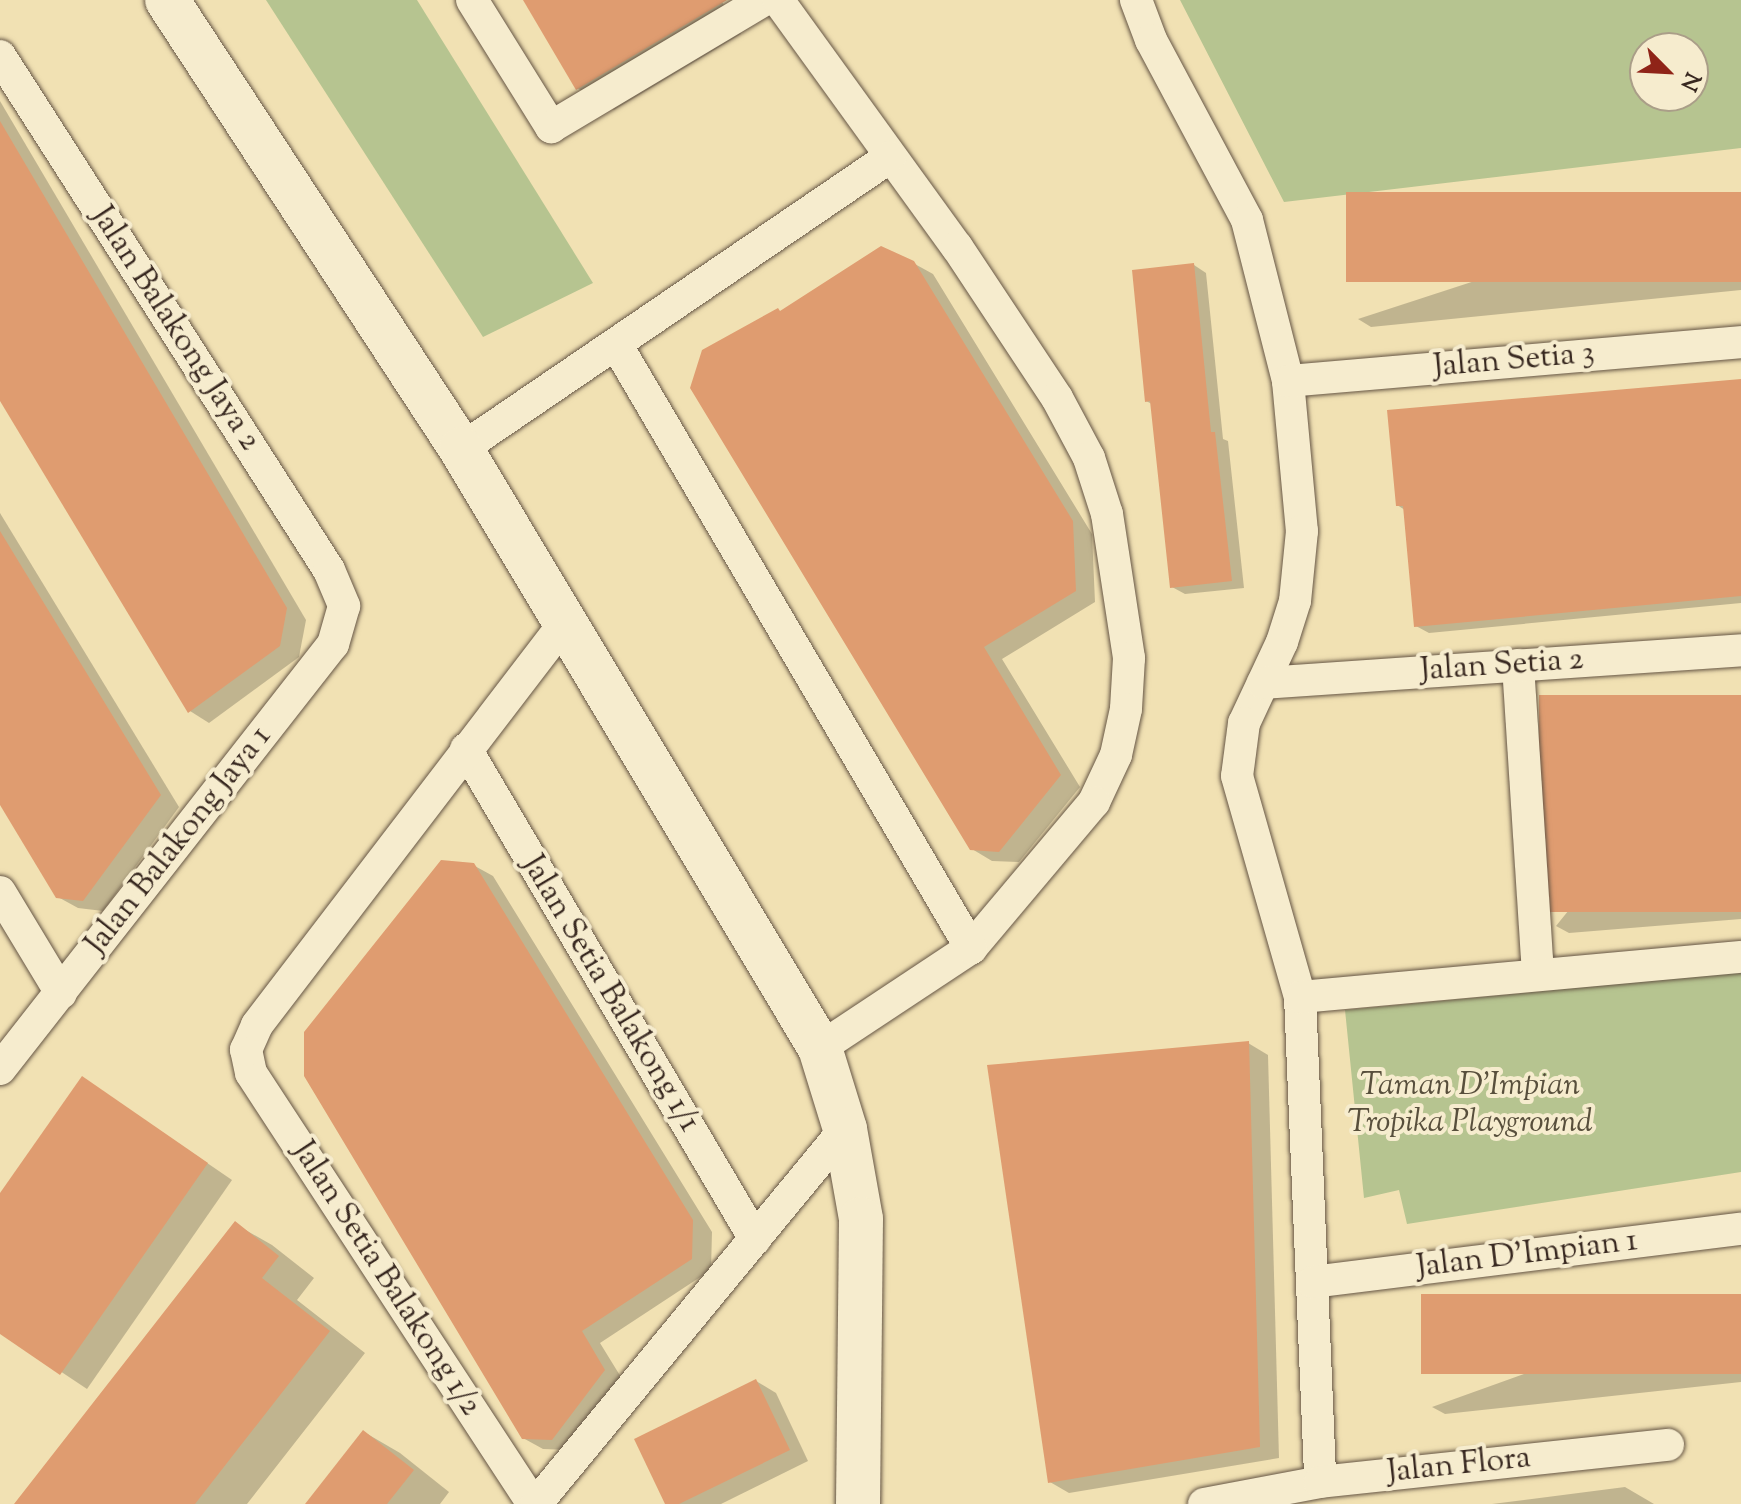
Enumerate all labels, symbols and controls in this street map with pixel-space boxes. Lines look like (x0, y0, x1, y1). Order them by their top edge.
north arrow (1629, 32, 1709, 112)
text: N (1671, 66, 1707, 95)
street label: Jalan Balakong Jaya 2 (82, 200, 268, 458)
street label: Jalan Setia 3 (1432, 335, 1596, 387)
street label: Jalan Setia 2 (1419, 641, 1585, 691)
street label: Jalan Balakong Jaya 1 (78, 719, 280, 963)
street label: Jalan Setia Balakong 1/1 (512, 849, 708, 1139)
park label: Taman D'Impian Tropika Playground (1347, 1068, 1593, 1143)
street label: Jalan Setia Balakong 1/2 (283, 1135, 489, 1423)
street label: Jalan D'Impian 1 (1414, 1222, 1640, 1288)
street label: Jalan Flora (1385, 1439, 1533, 1493)

